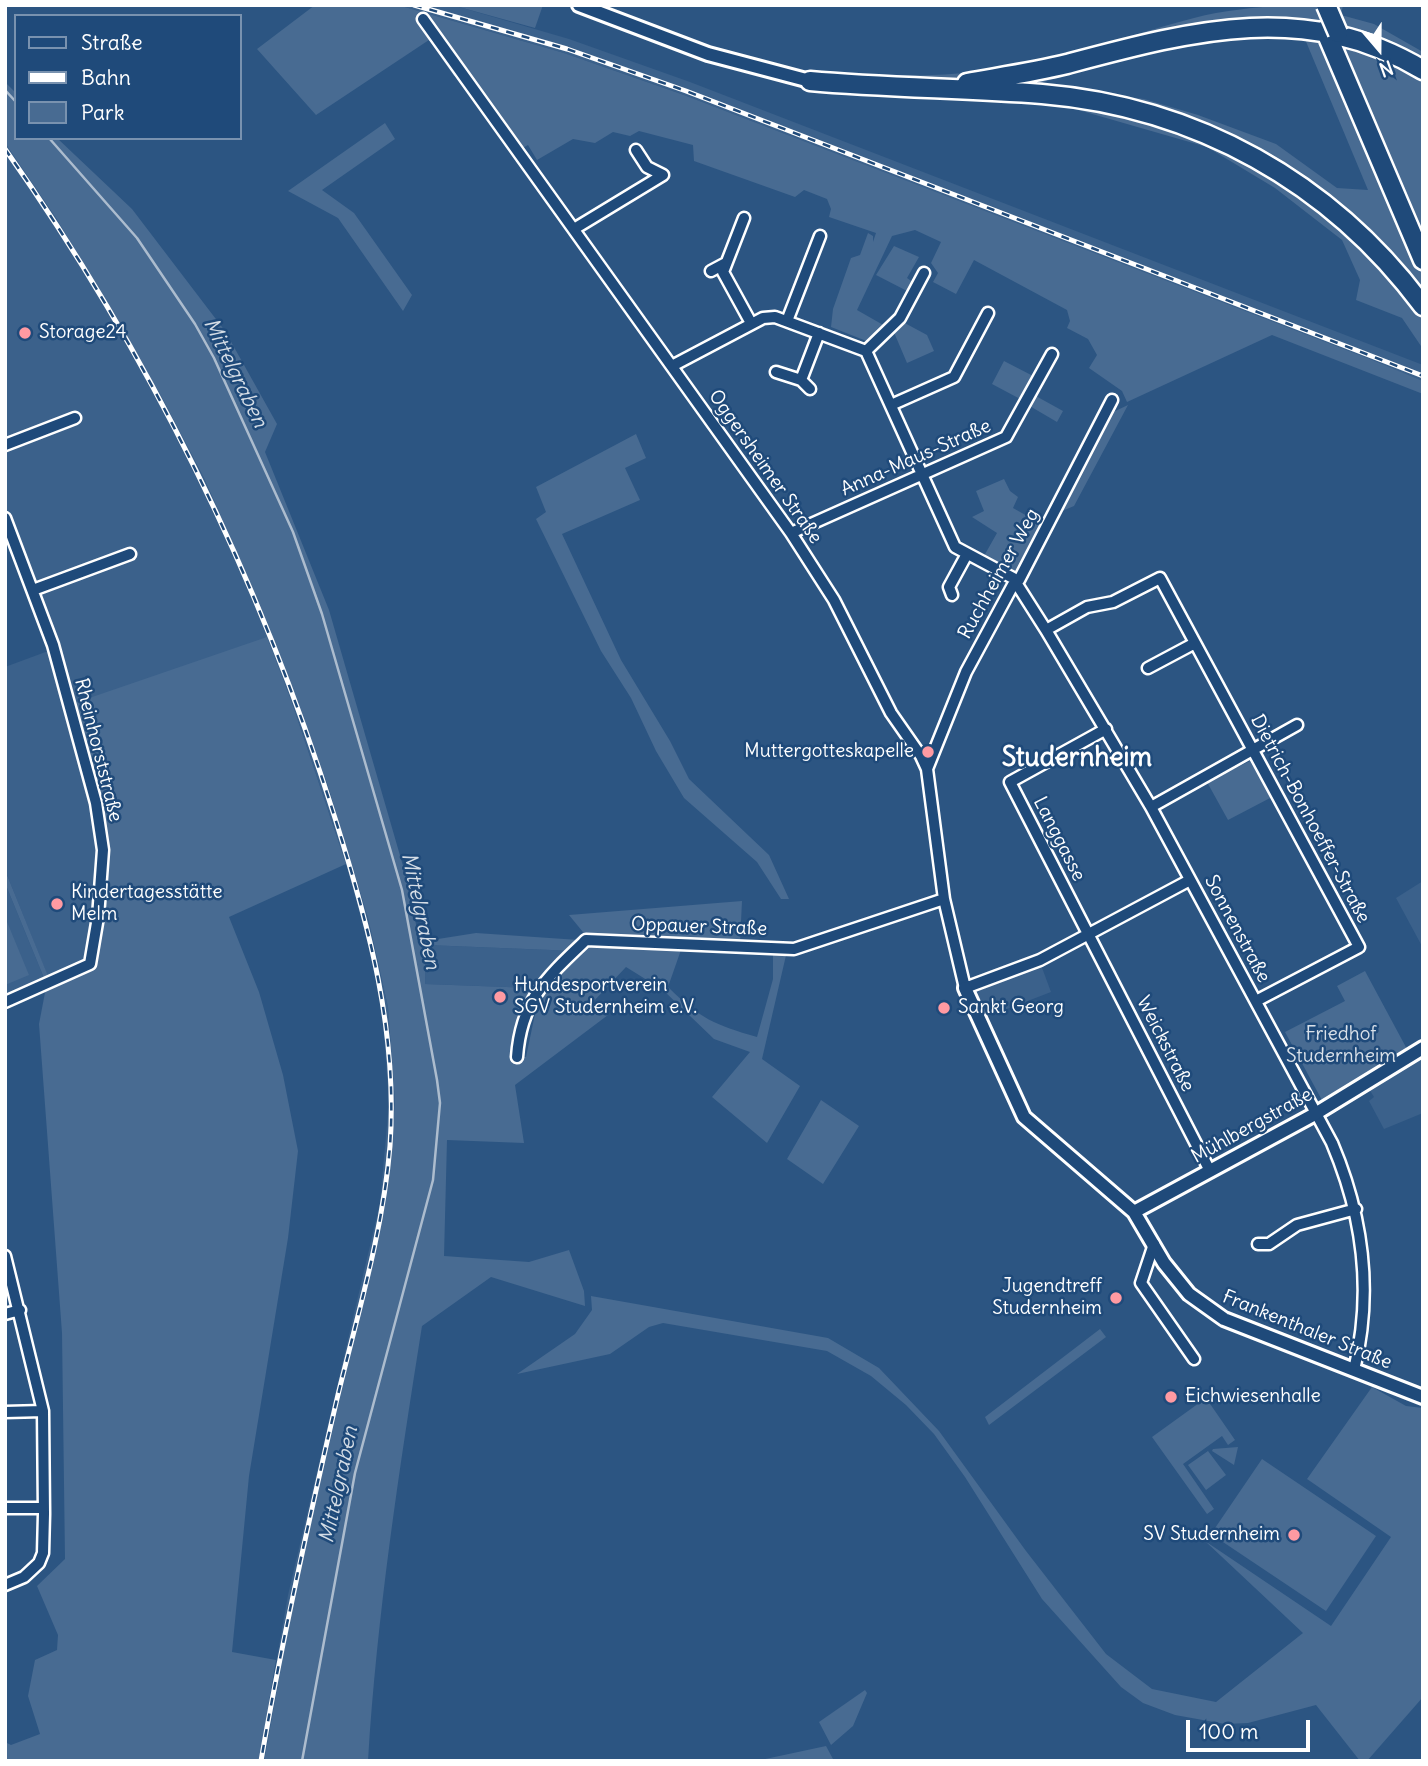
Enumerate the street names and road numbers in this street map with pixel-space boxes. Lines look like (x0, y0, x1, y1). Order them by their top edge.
street label: Oggersheimer Straße (703, 386, 827, 548)
street label: Anna-Maus-Straße (837, 415, 995, 501)
street label: Ruchheimer Weg (954, 505, 1044, 643)
street label: Rheinhorststraße (69, 676, 127, 824)
street label: Dietrich-Bonhoeffer-Straße (1245, 711, 1375, 927)
street label: Langgasse (1028, 793, 1090, 885)
street label: Sonnenstraße (1199, 871, 1275, 987)
street label: Oppauer Straße (631, 913, 767, 941)
street label: Weickstraße (1131, 992, 1199, 1096)
street label: Mühlbergstraße (1188, 1083, 1316, 1169)
street label: Frankenthaler Straße (1219, 1286, 1395, 1374)

